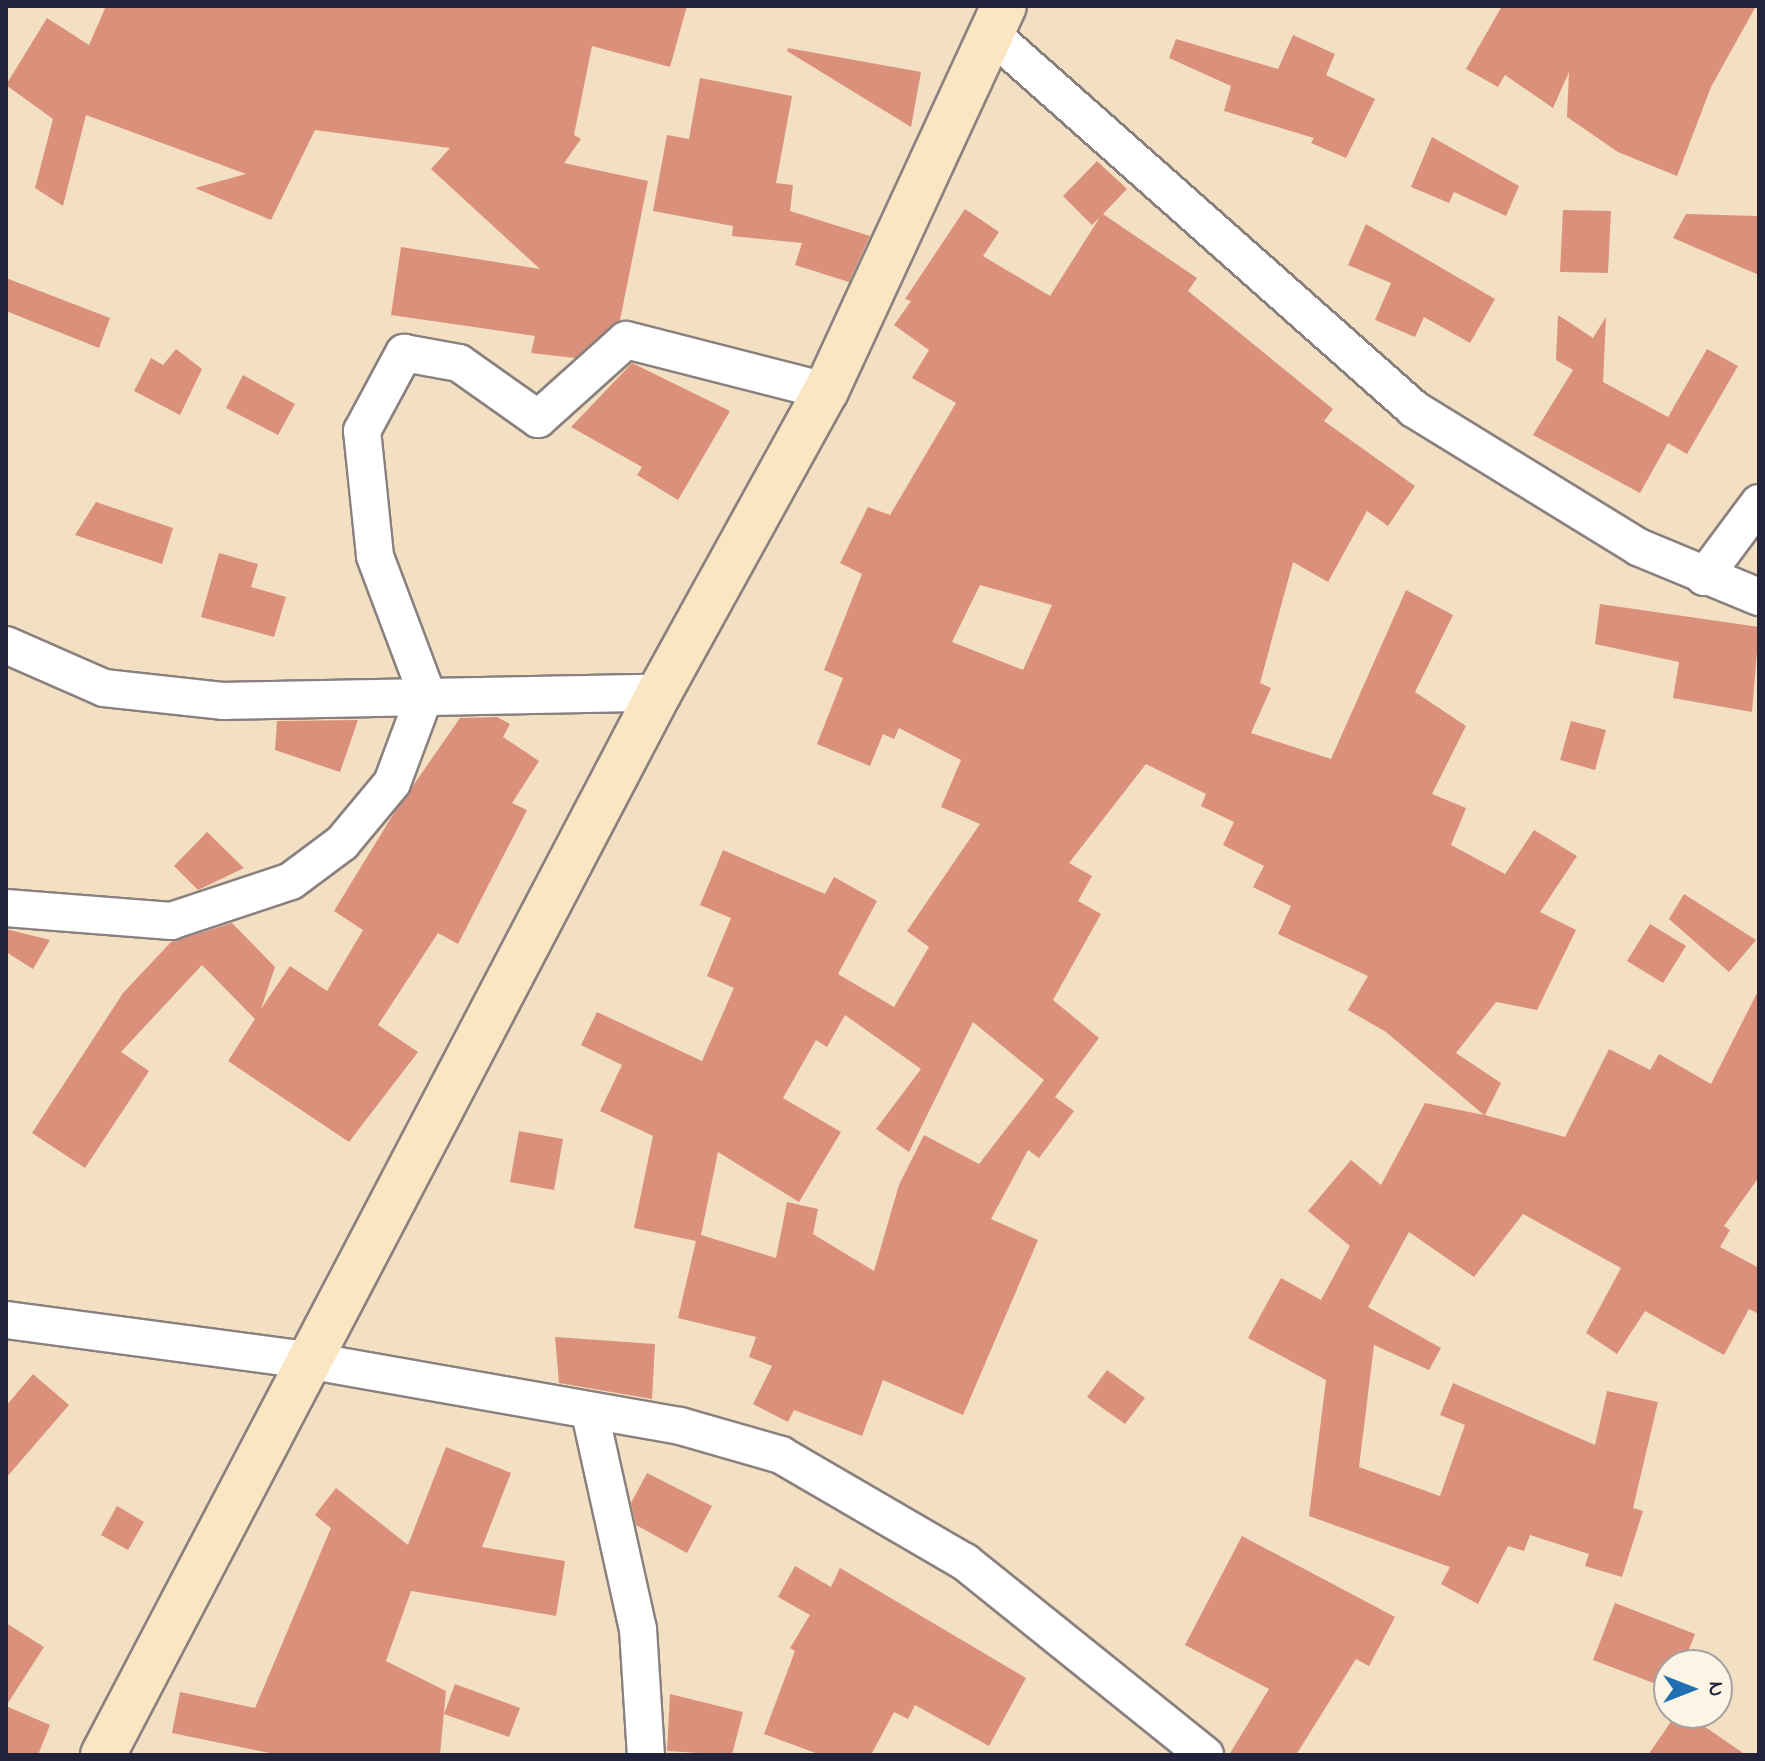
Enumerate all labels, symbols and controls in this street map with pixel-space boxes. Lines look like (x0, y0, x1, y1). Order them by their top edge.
north arrow (1653, 1649, 1733, 1729)
text: N (1699, 1682, 1731, 1696)

